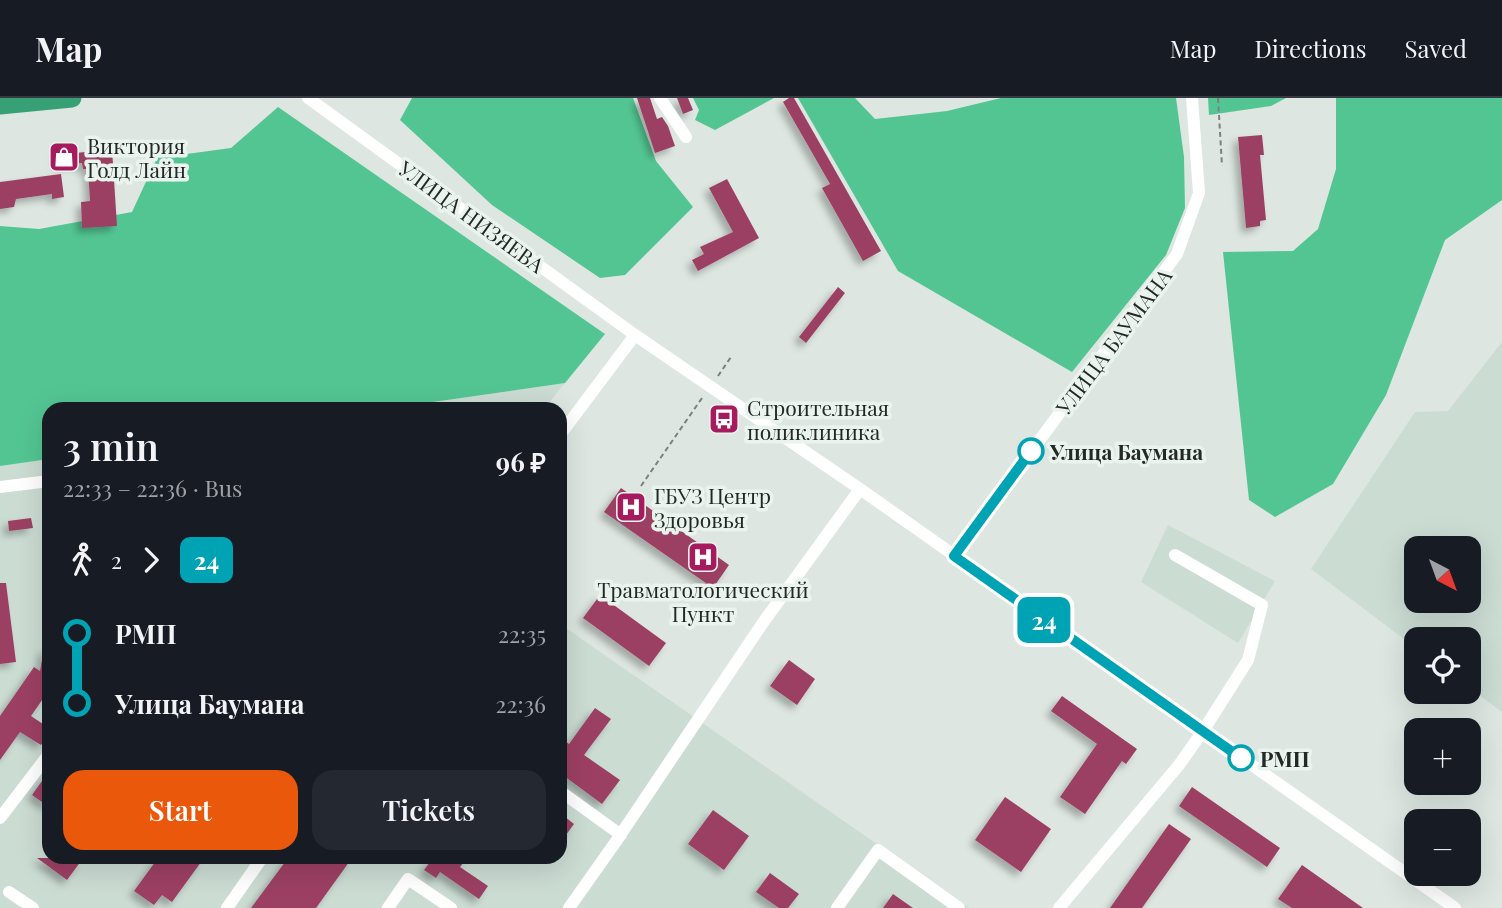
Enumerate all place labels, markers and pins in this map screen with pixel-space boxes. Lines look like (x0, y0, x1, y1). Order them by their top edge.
place label: Виктория Голд Лайн (87, 131, 186, 183)
shop icon: Виктория Голд Лайн (47, 140, 81, 174)
place label: Строительная поликлиника (747, 393, 889, 445)
bus stop icon: Строительная поликлиника (707, 402, 741, 436)
place label: Улица Баумана (1049, 437, 1203, 465)
marker: Улица Баумана (1018, 438, 1044, 464)
place label: ГБУЗ Центр Здоровья (654, 481, 771, 533)
hospital icon: ГБУЗ Центр Здоровья (614, 490, 648, 524)
hospital icon: Травматологический Пункт (686, 540, 720, 574)
place label: Травматологический Пункт (597, 575, 809, 627)
place label: РМП (1260, 744, 1310, 772)
marker: РМП (1228, 745, 1254, 771)

